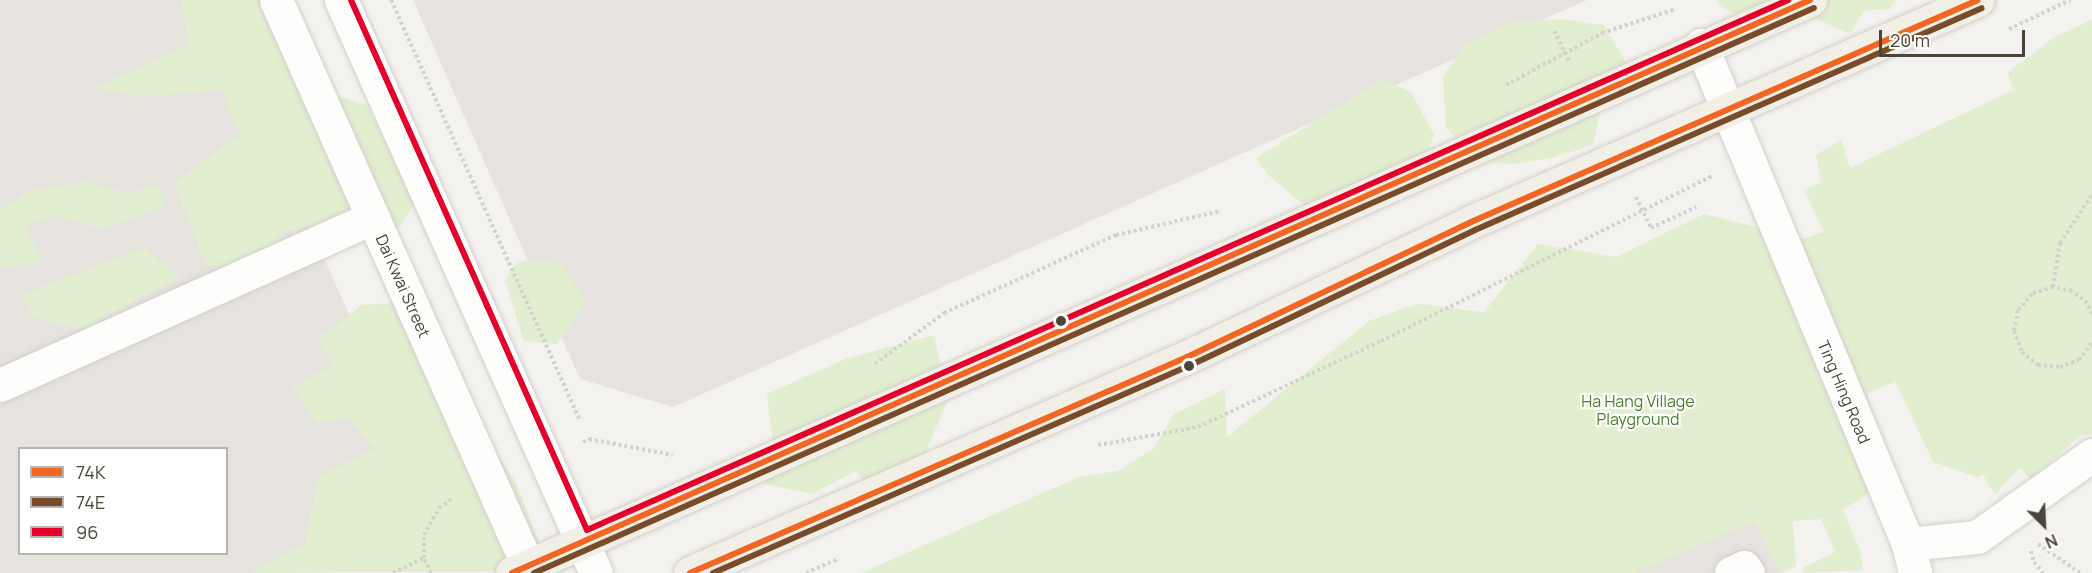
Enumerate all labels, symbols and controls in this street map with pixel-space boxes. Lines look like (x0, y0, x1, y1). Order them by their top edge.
scale bar (1882, 18, 2028, 56)
text: 20 m (1890, 28, 1930, 52)
street label: Dai Kwai Street (372, 232, 434, 340)
unlabelled marker (1055, 315, 1067, 327)
street label: Ting Hing Road (1814, 338, 1874, 446)
unlabelled marker (1183, 360, 1195, 372)
park label: Ha Hang Village Playground (1581, 391, 1695, 429)
legend (18, 447, 228, 555)
text: 74K (76, 460, 106, 484)
text: 74E (76, 490, 105, 514)
north arrow (2014, 495, 2074, 555)
text: 96 (76, 520, 98, 544)
text: N (2042, 529, 2061, 554)

